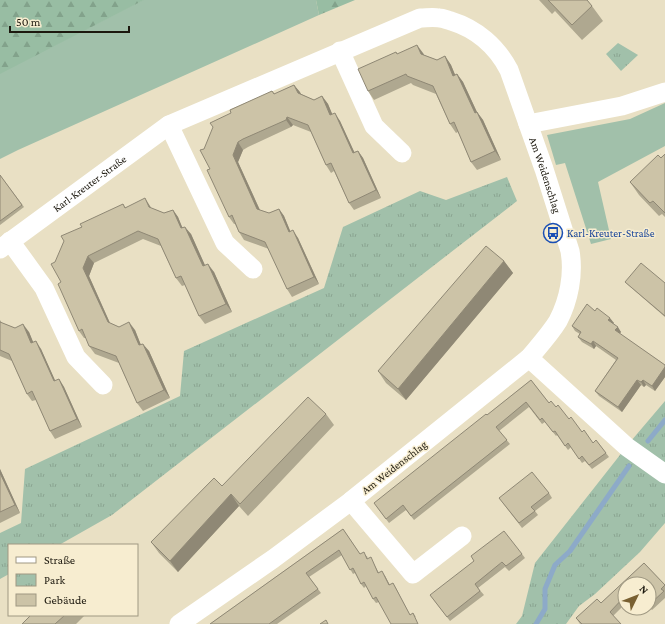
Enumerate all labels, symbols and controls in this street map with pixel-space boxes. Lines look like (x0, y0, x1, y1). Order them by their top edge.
scale bar (10, 8, 129, 34)
text: 50 m (16, 15, 41, 29)
street label: Am Weidenschlag (527, 136, 564, 215)
street label: Karl-Kreuter-Straße (51, 152, 129, 214)
bus stop icon: Karl-Kreuter-Straße (542, 222, 564, 244)
place label: Karl-Kreuter-Straße (567, 227, 655, 239)
street label: Am Weidenschlag (359, 438, 430, 497)
legend (8, 544, 138, 616)
text: Straße (44, 553, 75, 567)
text: Park (44, 573, 66, 587)
north arrow (617, 576, 657, 616)
text: N (637, 582, 652, 596)
text: Gebäude (44, 593, 86, 607)

